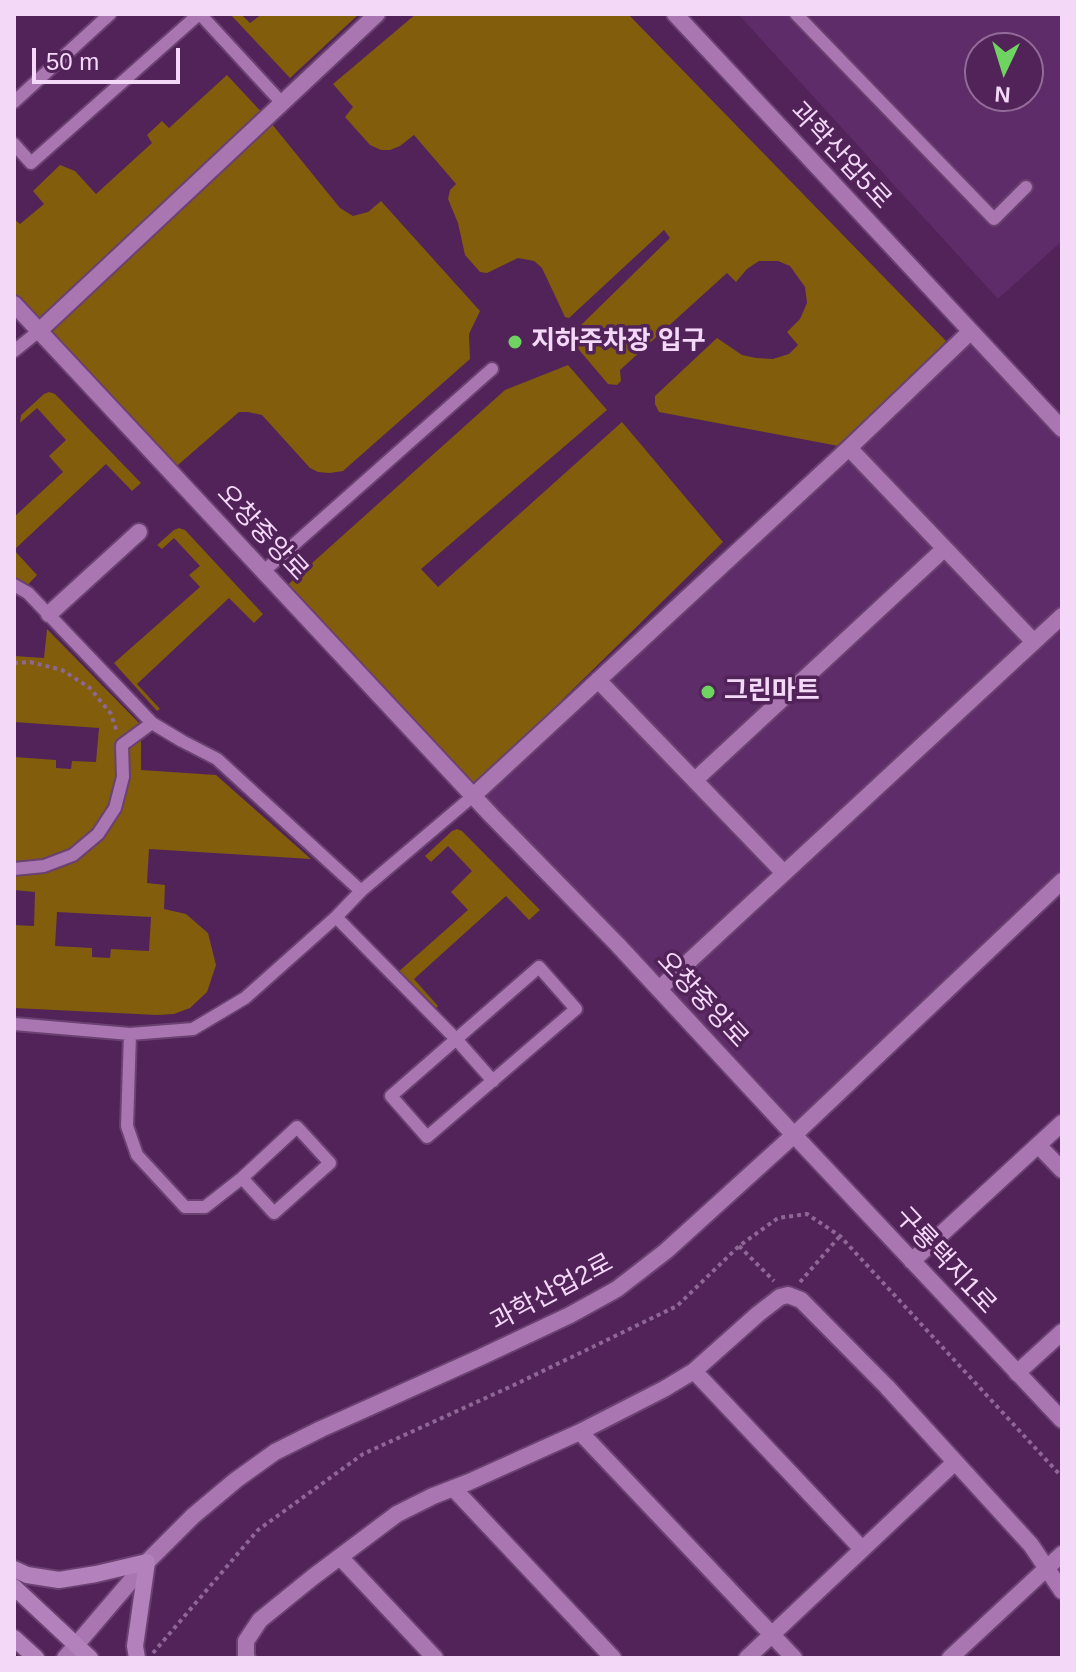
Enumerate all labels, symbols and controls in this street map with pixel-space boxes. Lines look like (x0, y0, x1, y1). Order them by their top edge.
scale bar (36, 32, 184, 82)
north arrow (964, 32, 1044, 112)
text: 50 m (46, 48, 99, 75)
text: N (994, 81, 1011, 107)
street label: 과학산업5로 (783, 96, 897, 216)
place label: 지하주차장 입구 (531, 326, 706, 358)
marker: 지하주차장 입구 (506, 333, 524, 351)
street label: 오창중앙로 (210, 479, 314, 587)
place label: 그린마트 (724, 676, 820, 708)
marker: 그린마트 (699, 683, 717, 701)
street label: 오창중앙로 (650, 946, 754, 1054)
street label: 구룡택지1로 (888, 1201, 1002, 1321)
street label: 과학산업2로 (485, 1248, 619, 1338)

